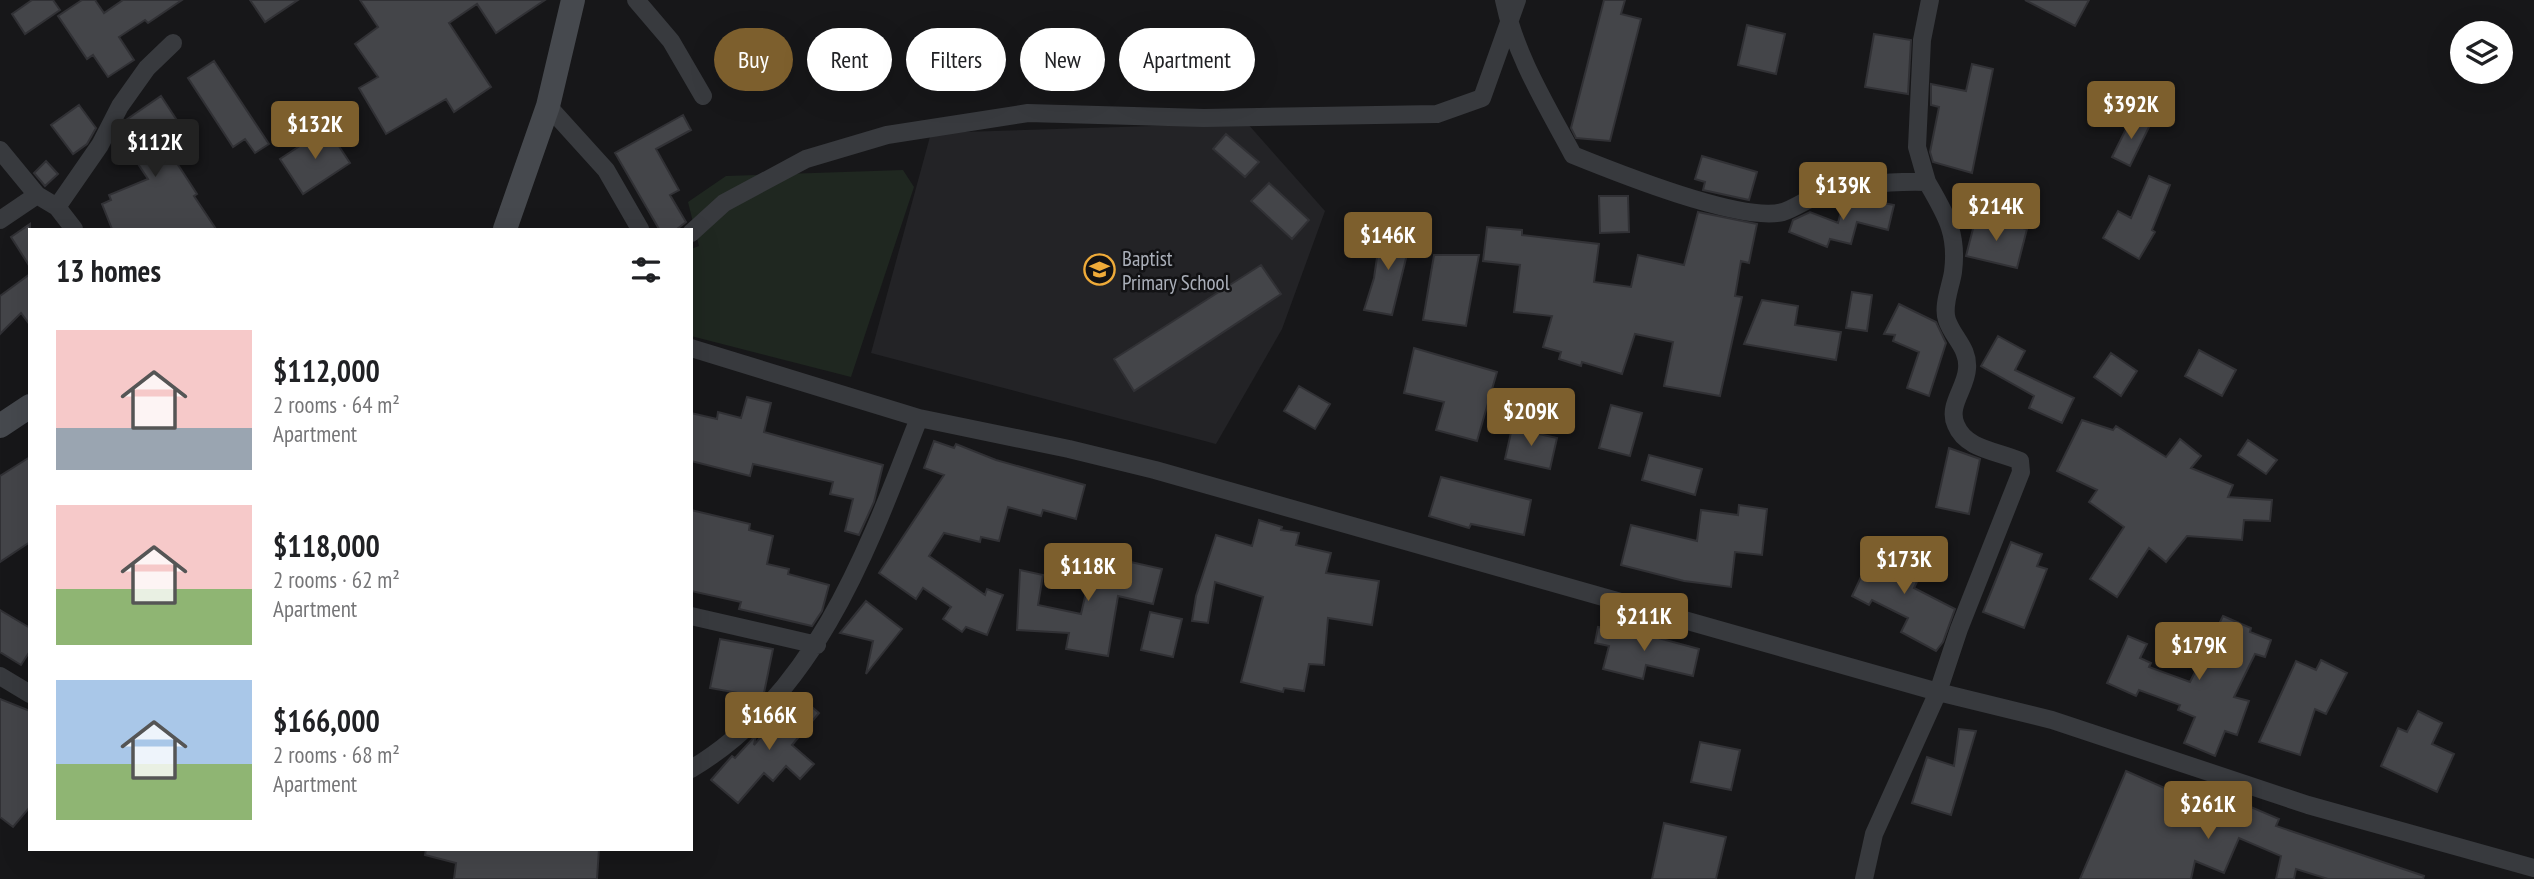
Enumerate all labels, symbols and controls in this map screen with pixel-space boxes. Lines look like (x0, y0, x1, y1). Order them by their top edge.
map controls (2450, 21, 2513, 84)
button: layers (2450, 21, 2513, 84)
chip: Buy (714, 28, 793, 91)
chip: Rent (807, 28, 892, 91)
chip: Filters (906, 28, 1006, 91)
chip: New (1020, 28, 1105, 91)
chip: Apartment (1119, 28, 1255, 91)
pin: $392K (2082, 82, 2180, 141)
text: $392K (2103, 89, 2159, 118)
pin: $132K (266, 102, 364, 161)
text: $132K (287, 109, 343, 138)
pin: $112K (106, 120, 204, 179)
text: $112K (127, 127, 183, 156)
pin: $139K (1794, 162, 1892, 222)
text: $139K (1815, 170, 1871, 199)
pin: $214K (1947, 184, 2045, 243)
text: $214K (1968, 191, 2024, 220)
pin: $146K (1339, 212, 1437, 272)
text: $146K (1360, 220, 1416, 249)
place label: Baptist Primary School (1122, 245, 1230, 296)
text: 13 homes (56, 251, 161, 290)
icon: filters (627, 251, 665, 289)
school or university icon: Baptist Primary School (1082, 253, 1116, 287)
text: $112,000 (273, 351, 380, 390)
icon: home (112, 358, 196, 442)
pin: $209K (1482, 388, 1580, 448)
text: 2 rooms · 64 m² (273, 390, 400, 419)
text: $209K (1503, 396, 1559, 425)
text: Apartment (273, 419, 357, 448)
text: $118,000 (273, 526, 380, 565)
icon: home (112, 533, 196, 617)
pin: $173K (1855, 536, 1953, 596)
pin: $118K (1039, 544, 1137, 603)
text: $173K (1876, 544, 1932, 573)
text: $118K (1060, 551, 1116, 580)
text: 2 rooms · 62 m² (273, 565, 400, 594)
text: Apartment (273, 594, 357, 623)
pin: $211K (1595, 594, 1693, 653)
text: $211K (1616, 601, 1672, 630)
pin: $179K (2150, 622, 2248, 682)
text: $179K (2171, 630, 2227, 659)
pin: $166K (720, 692, 818, 752)
text: $166K (741, 700, 797, 729)
text: $166,000 (273, 701, 380, 740)
icon: home (112, 708, 196, 792)
text: 2 rooms · 68 m² (273, 740, 400, 769)
text: Apartment (273, 769, 357, 798)
pin: $261K (2159, 782, 2257, 841)
text: $261K (2180, 789, 2236, 818)

